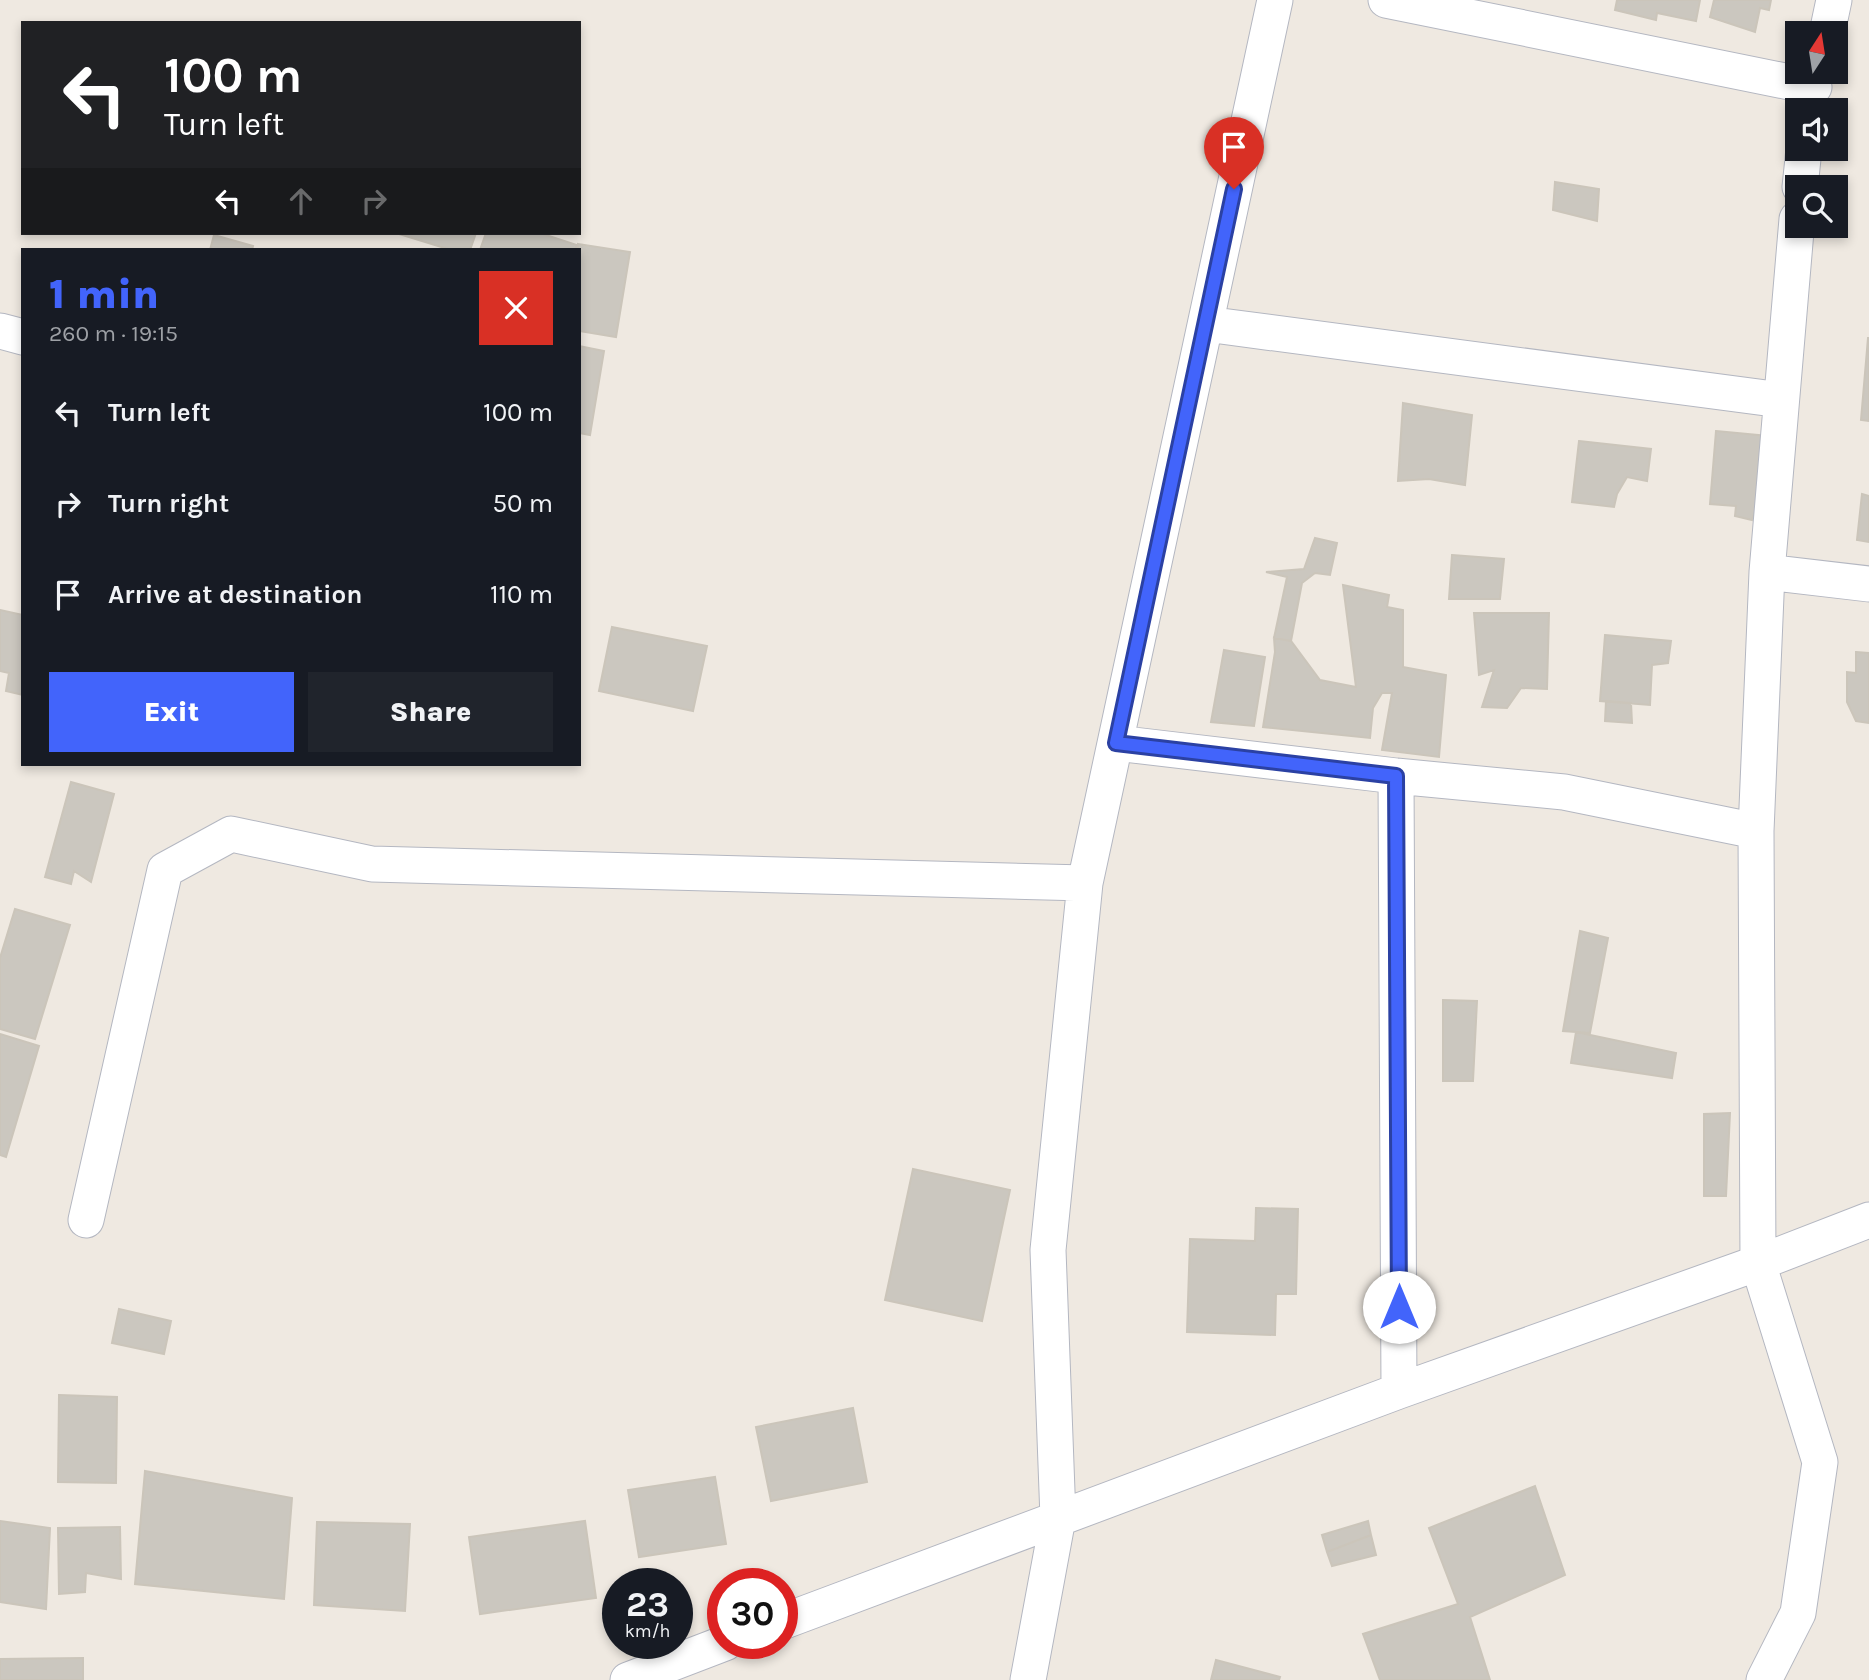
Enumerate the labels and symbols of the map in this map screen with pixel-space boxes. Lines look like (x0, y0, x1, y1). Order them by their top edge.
north arrow (1785, 21, 1848, 84)
pin (1204, 117, 1264, 189)
position arrow (1362, 1270, 1436, 1344)
speed limit sign: 30 (707, 1568, 798, 1659)

